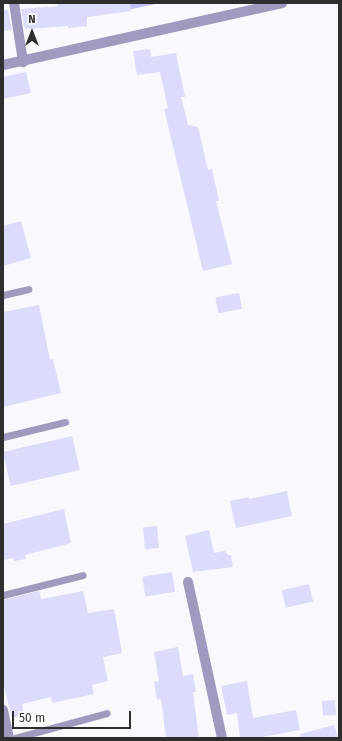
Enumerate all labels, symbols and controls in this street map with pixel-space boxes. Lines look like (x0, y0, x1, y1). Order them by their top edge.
north arrow (12, 12, 52, 52)
text: N (28, 13, 36, 26)
scale bar (14, 703, 133, 729)
text: 50 m (19, 711, 45, 725)

